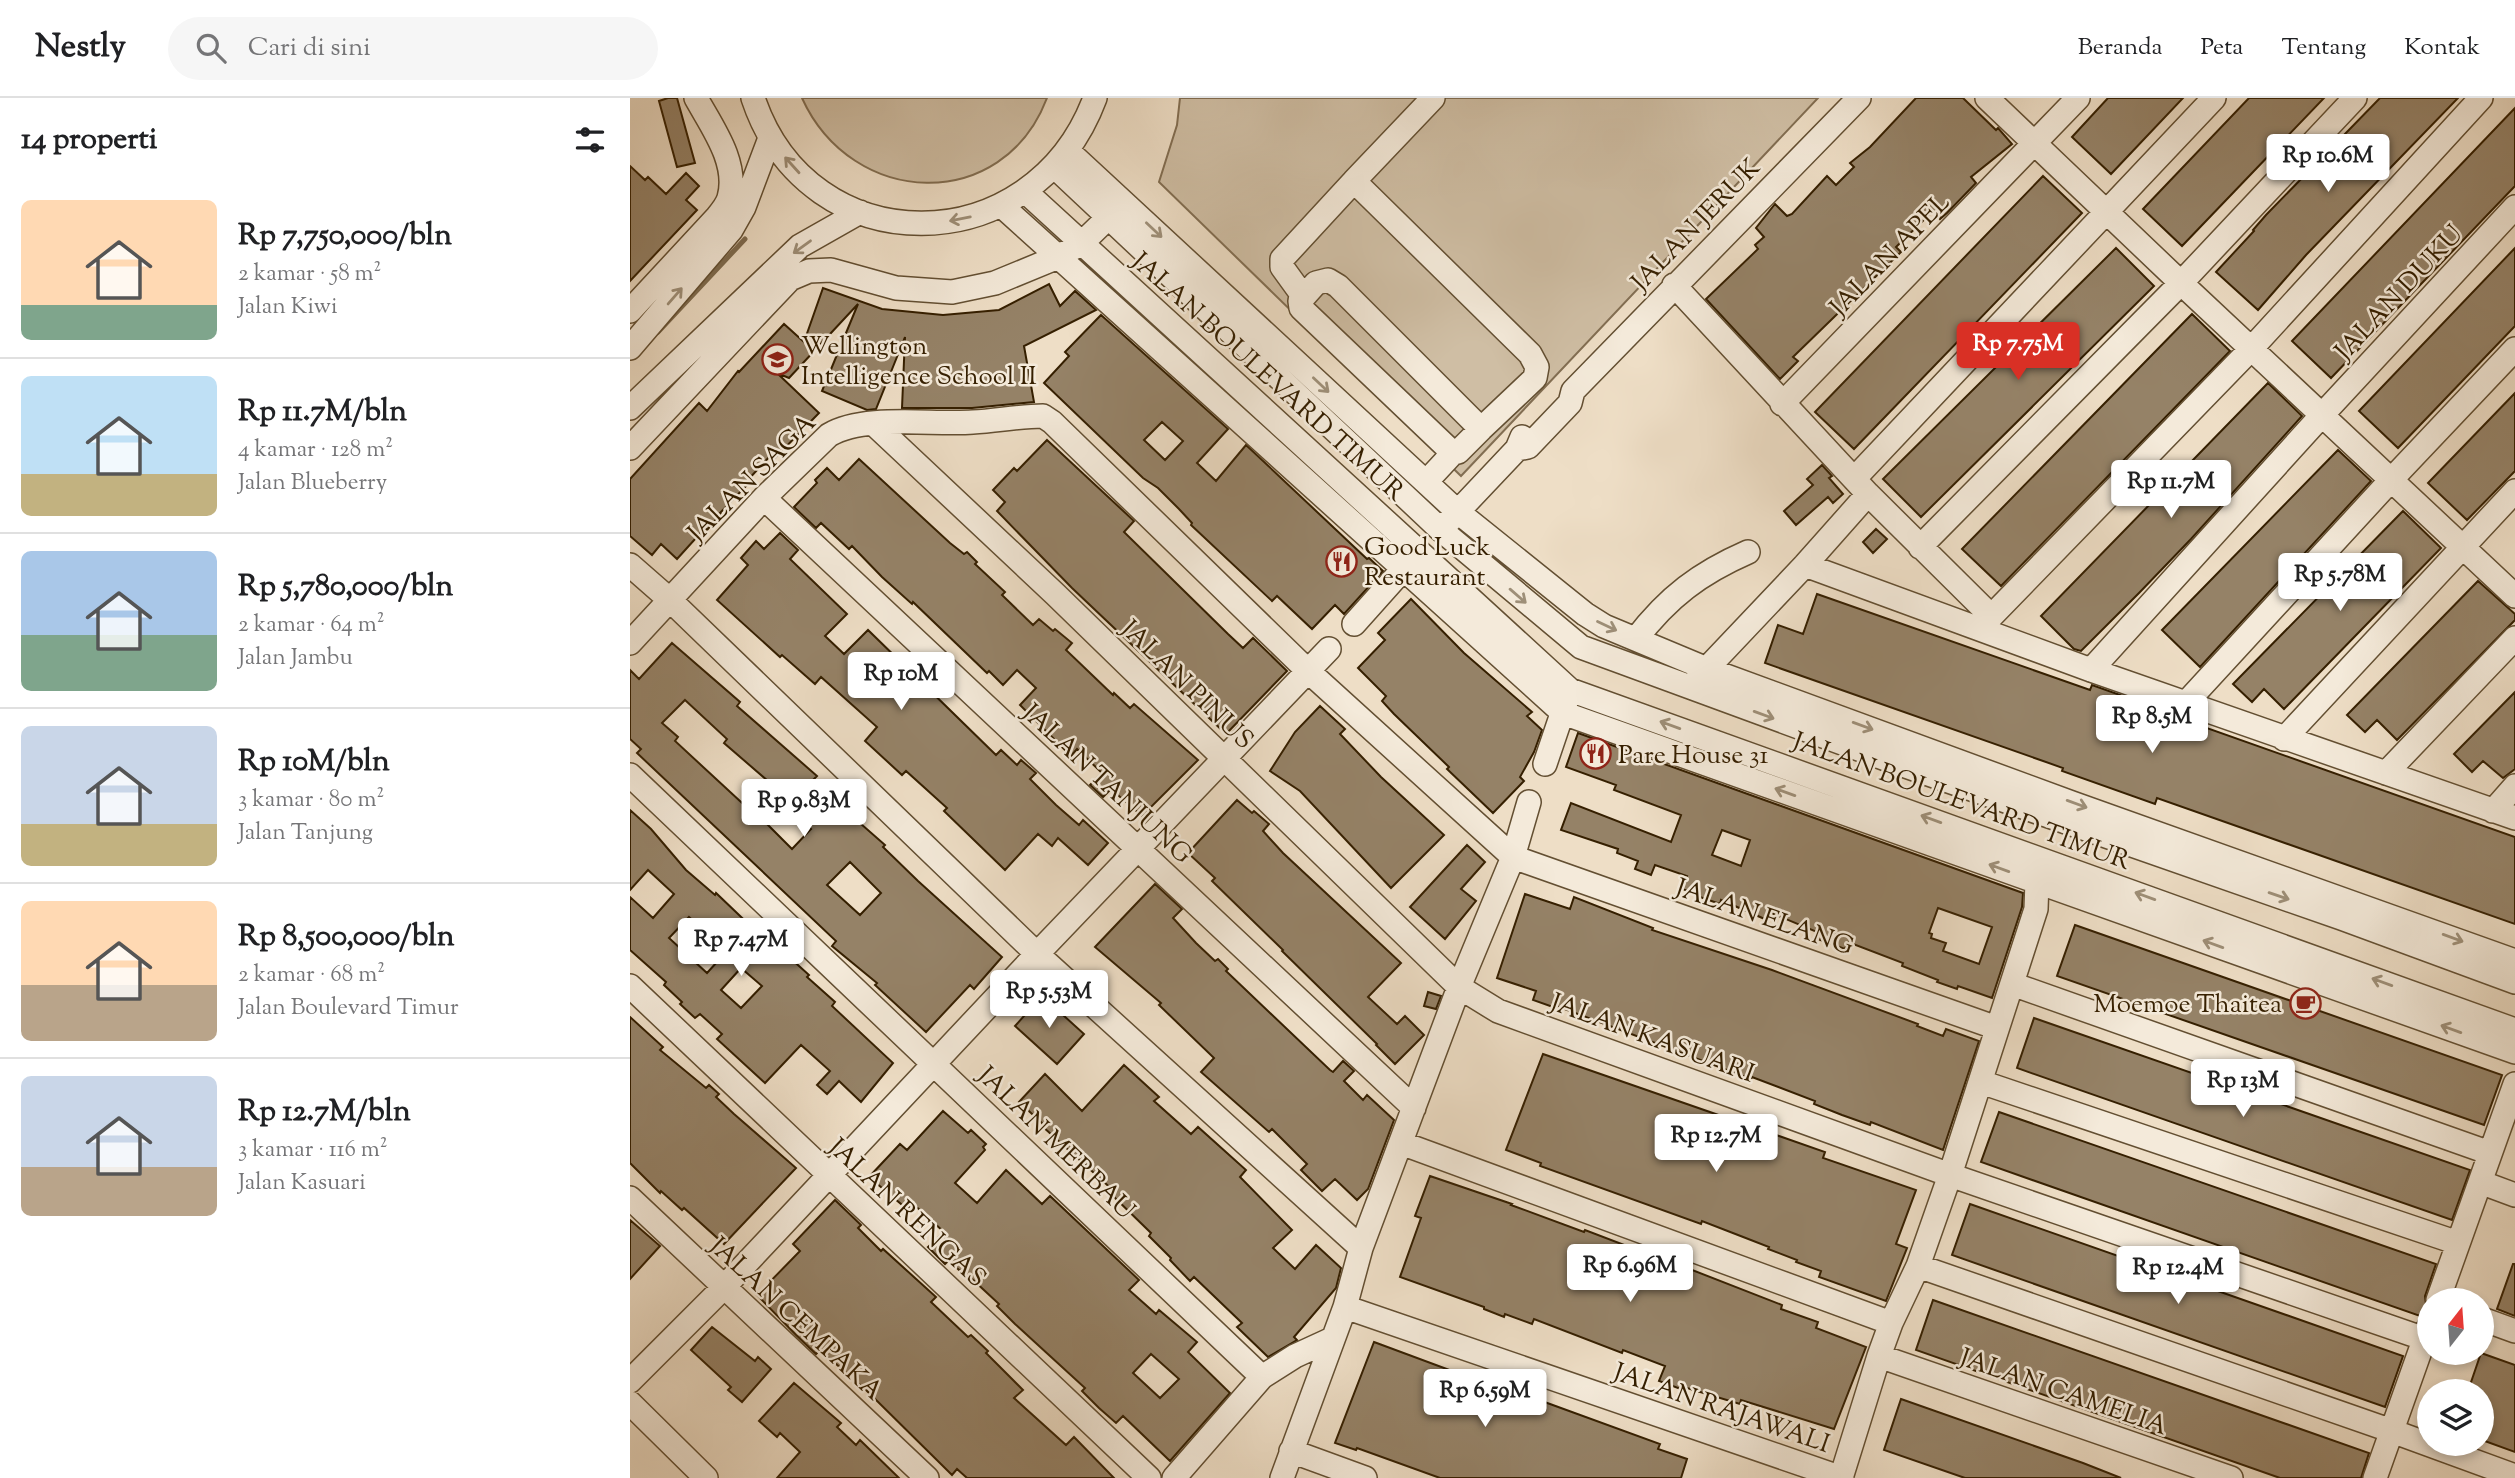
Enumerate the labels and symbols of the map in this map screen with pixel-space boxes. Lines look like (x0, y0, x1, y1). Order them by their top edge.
pin: Rp 10.6M (2256, 134, 2400, 194)
street label: JALAN JERUK (1622, 151, 1770, 302)
one-way arrow (784, 156, 800, 174)
street label: JALAN APEL (1821, 186, 1960, 327)
one-way arrow (949, 213, 972, 227)
street label: JALAN DUKU (2326, 218, 2472, 371)
one-way arrow (1145, 222, 1162, 239)
one-way arrow (793, 240, 812, 254)
street label: JALAN BOULEVARD TIMUR (1121, 243, 1412, 511)
one-way arrow (667, 288, 683, 306)
pin: Rp 7.75M (1946, 322, 2090, 382)
place label: Wellington Intelligence School II (801, 329, 1037, 396)
school or university icon: Wellington Intelligence School II (761, 343, 795, 377)
one-way arrow (1312, 377, 1330, 393)
street label: JALAN SAGA (679, 406, 825, 553)
pin: Rp 11.7M (2099, 460, 2243, 520)
place label: Good Luck Restaurant (1364, 530, 1490, 597)
restaurant icon: Good Luck Restaurant (1324, 544, 1358, 578)
pin: Rp 5.78M (2268, 554, 2412, 613)
one-way arrow (1509, 588, 1527, 604)
street label: JALAN PINUS (1110, 611, 1261, 759)
one-way arrow (1596, 620, 1617, 633)
pin: Rp 10M (844, 652, 958, 712)
street label: JALAN TANJUNG (1012, 695, 1199, 873)
pin: Rp 8.5M (2087, 696, 2217, 755)
one-way arrow (1753, 710, 1775, 722)
one-way arrow (1660, 718, 1682, 730)
one-way arrow (1852, 721, 1874, 733)
street label: JALAN BOULEVARD TIMUR (1785, 723, 2135, 881)
restaurant icon: Pare House 31 (1578, 737, 1612, 771)
place label: Pare House 31 (1618, 738, 1768, 775)
pin: Rp 9.83M (732, 780, 876, 839)
one-way arrow (1774, 785, 1796, 797)
one-way arrow (2065, 799, 2087, 811)
one-way arrow (1920, 811, 1942, 824)
one-way arrow (1989, 861, 2011, 873)
street label: JALAN ELANG (1668, 870, 1858, 966)
one-way arrow (2134, 889, 2156, 901)
one-way arrow (2268, 891, 2290, 903)
pin: Rp 7.47M (669, 918, 813, 978)
one-way arrow (2441, 933, 2463, 946)
one-way arrow (2203, 937, 2225, 949)
pin: Rp 5.53M (977, 970, 1121, 1030)
one-way arrow (2371, 974, 2393, 987)
street label: JALAN KASUARI (1543, 985, 1760, 1094)
cafe icon: Moemoe Thaitea (2288, 986, 2322, 1020)
place label: Moemoe Thaitea (2093, 987, 2282, 1024)
one-way arrow (2440, 1022, 2462, 1034)
street label: JALAN MERBAU (967, 1057, 1142, 1229)
pin: Rp 13M (2186, 1060, 2300, 1119)
pin: Rp 12.7M (1644, 1114, 1788, 1174)
street label: JALAN RENGAS (817, 1129, 994, 1297)
street label: JALAN CEMPAKA (699, 1228, 890, 1410)
pin: Rp 6.96M (1558, 1244, 1702, 1304)
pin: Rp 12.4M (2106, 1246, 2250, 1306)
north arrow (2417, 1288, 2494, 1365)
street label: JALAN CAMELIA (1952, 1340, 2172, 1446)
street label: JALAN RAJAWALI (1606, 1354, 1835, 1464)
pin: Rp 6.59M (1413, 1370, 1557, 1429)

